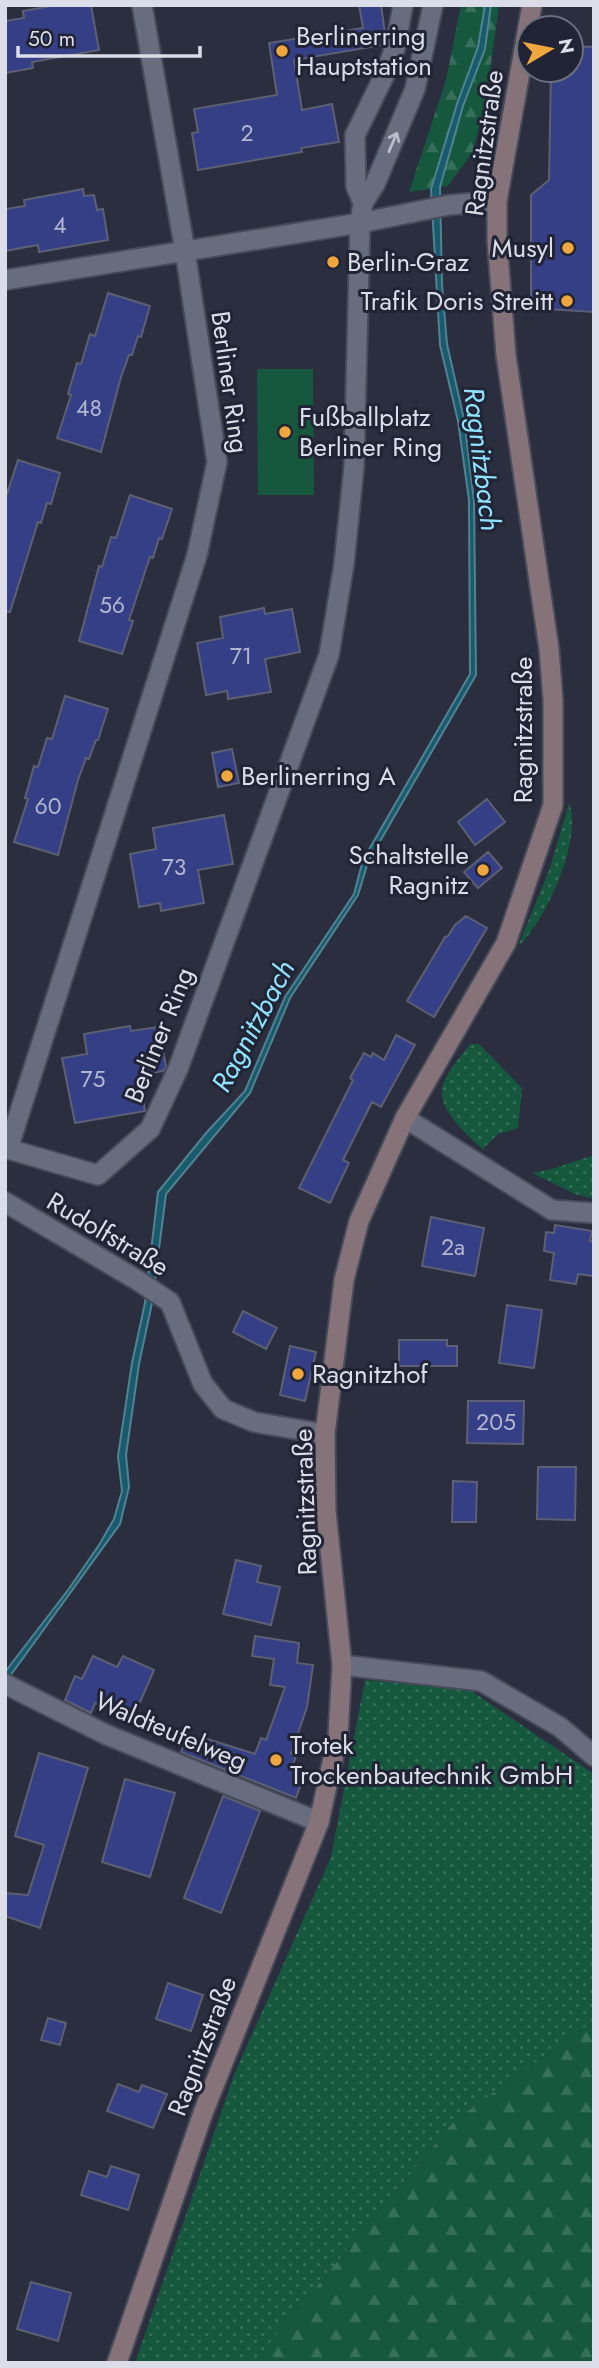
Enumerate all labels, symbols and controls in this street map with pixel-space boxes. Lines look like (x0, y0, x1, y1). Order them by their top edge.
scale bar (18, 14, 200, 58)
north arrow (515, 14, 585, 84)
place label: Berlinerring Hauptstation (296, 17, 432, 85)
text: 50 m (28, 24, 75, 54)
text: N (552, 36, 581, 56)
marker: Berlinerring Hauptstation (274, 43, 290, 59)
street label: Ragnitzstraße (455, 68, 513, 218)
house number: 2 (240, 116, 254, 150)
one-way arrow (387, 131, 400, 153)
house number: 4 (53, 208, 67, 242)
place label: Musyl (492, 229, 554, 267)
marker: Musyl (560, 240, 576, 256)
place label: Berlin-Graz (347, 243, 469, 281)
marker: Berlin-Graz (325, 254, 341, 270)
place label: Trafik Doris Streitt (361, 282, 554, 320)
marker: Trafik Doris Streitt (559, 293, 575, 309)
street label: Berliner Ring (201, 308, 259, 456)
water label: Ragnitzbach (453, 385, 511, 533)
house number: 48 (76, 391, 102, 425)
place label: Fußballplatz Berliner Ring (299, 398, 442, 466)
marker: Fußballplatz Berliner Ring (277, 424, 293, 440)
house number: 56 (99, 588, 125, 622)
house number: 71 (230, 639, 252, 673)
street label: Ragnitzstraße (504, 657, 542, 803)
place label: Berlinerring A (241, 757, 396, 795)
marker: Berlinerring A (219, 768, 235, 784)
house number: 60 (34, 789, 62, 823)
place label: Schaltstelle Ragnitz (348, 836, 469, 904)
house number: 73 (162, 850, 186, 884)
marker: Schaltstelle Ragnitz (475, 862, 491, 878)
water label: Ragnitzbach (201, 952, 305, 1100)
street label: Berliner Ring (115, 962, 203, 1108)
house number: 75 (80, 1062, 106, 1096)
street label: Rudolfstraße (40, 1182, 176, 1286)
house number: 2a (441, 1230, 465, 1264)
place label: Ragnitzhof (312, 1355, 428, 1393)
marker: Ragnitzhof (290, 1366, 306, 1382)
house number: 205 (476, 1405, 516, 1439)
street label: Ragnitzstraße (283, 1428, 327, 1576)
street label: Waldteufelweg (89, 1682, 253, 1780)
place label: Trotek Trockenbautechnik GmbH (290, 1726, 573, 1794)
marker: Trotek Trockenbautechnik GmbH (268, 1752, 284, 1768)
street label: Ragnitzstraße (158, 1971, 246, 2121)

